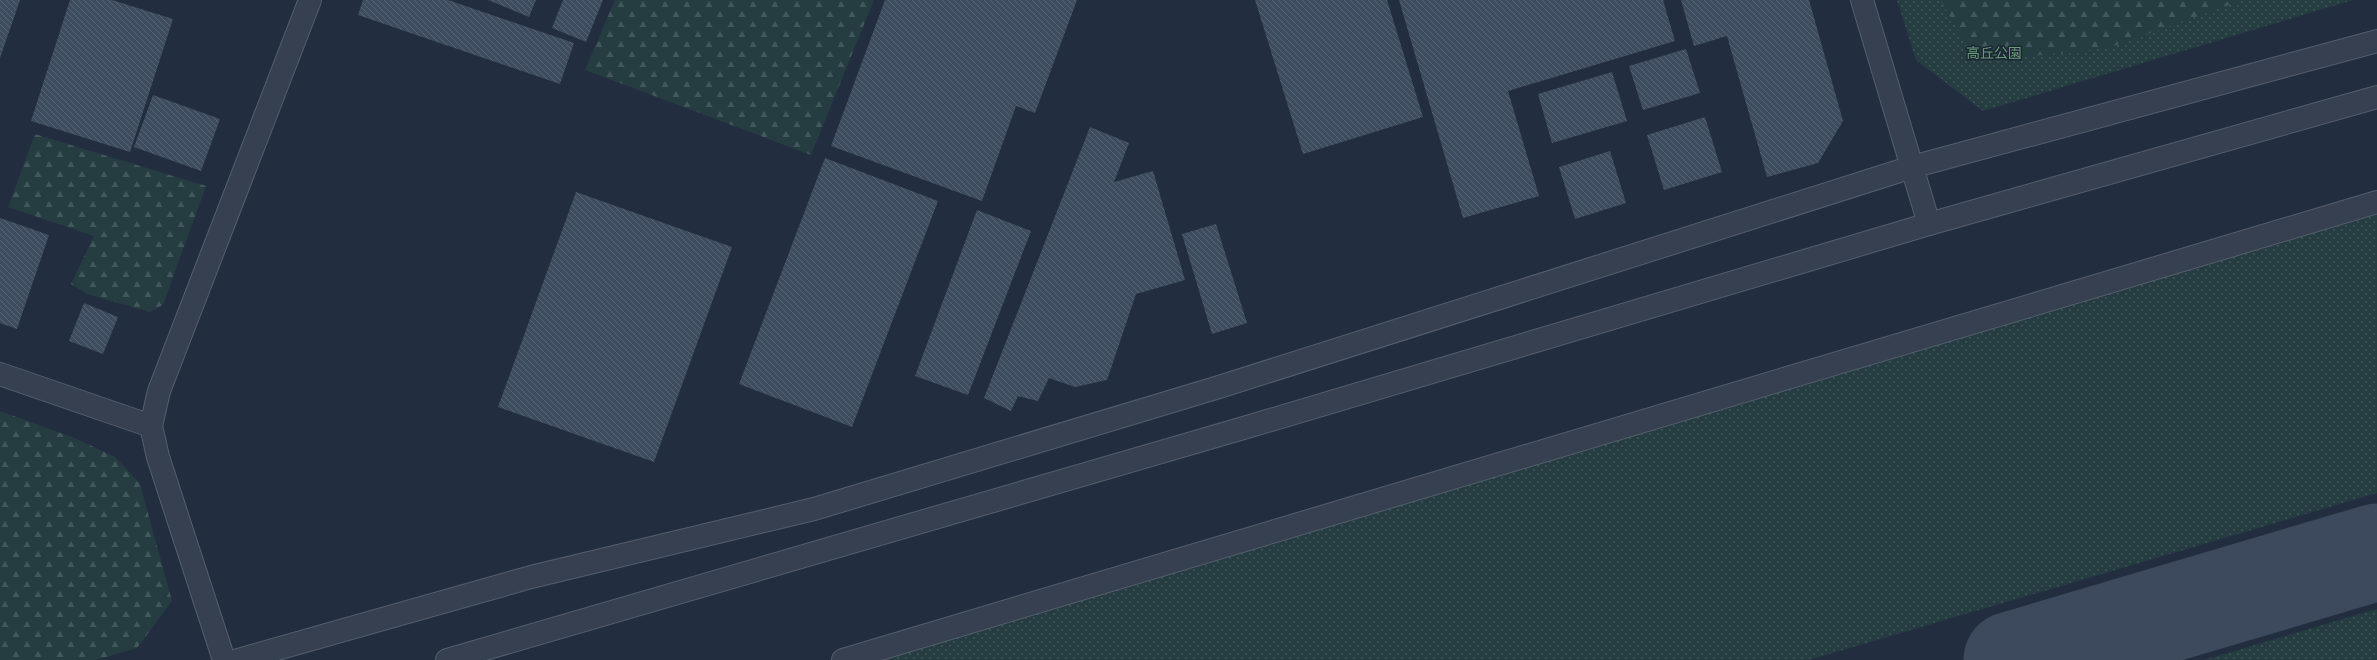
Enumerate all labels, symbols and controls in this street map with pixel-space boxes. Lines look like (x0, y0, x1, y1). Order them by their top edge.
park label: 高丘公園 (1966, 45, 2022, 62)

